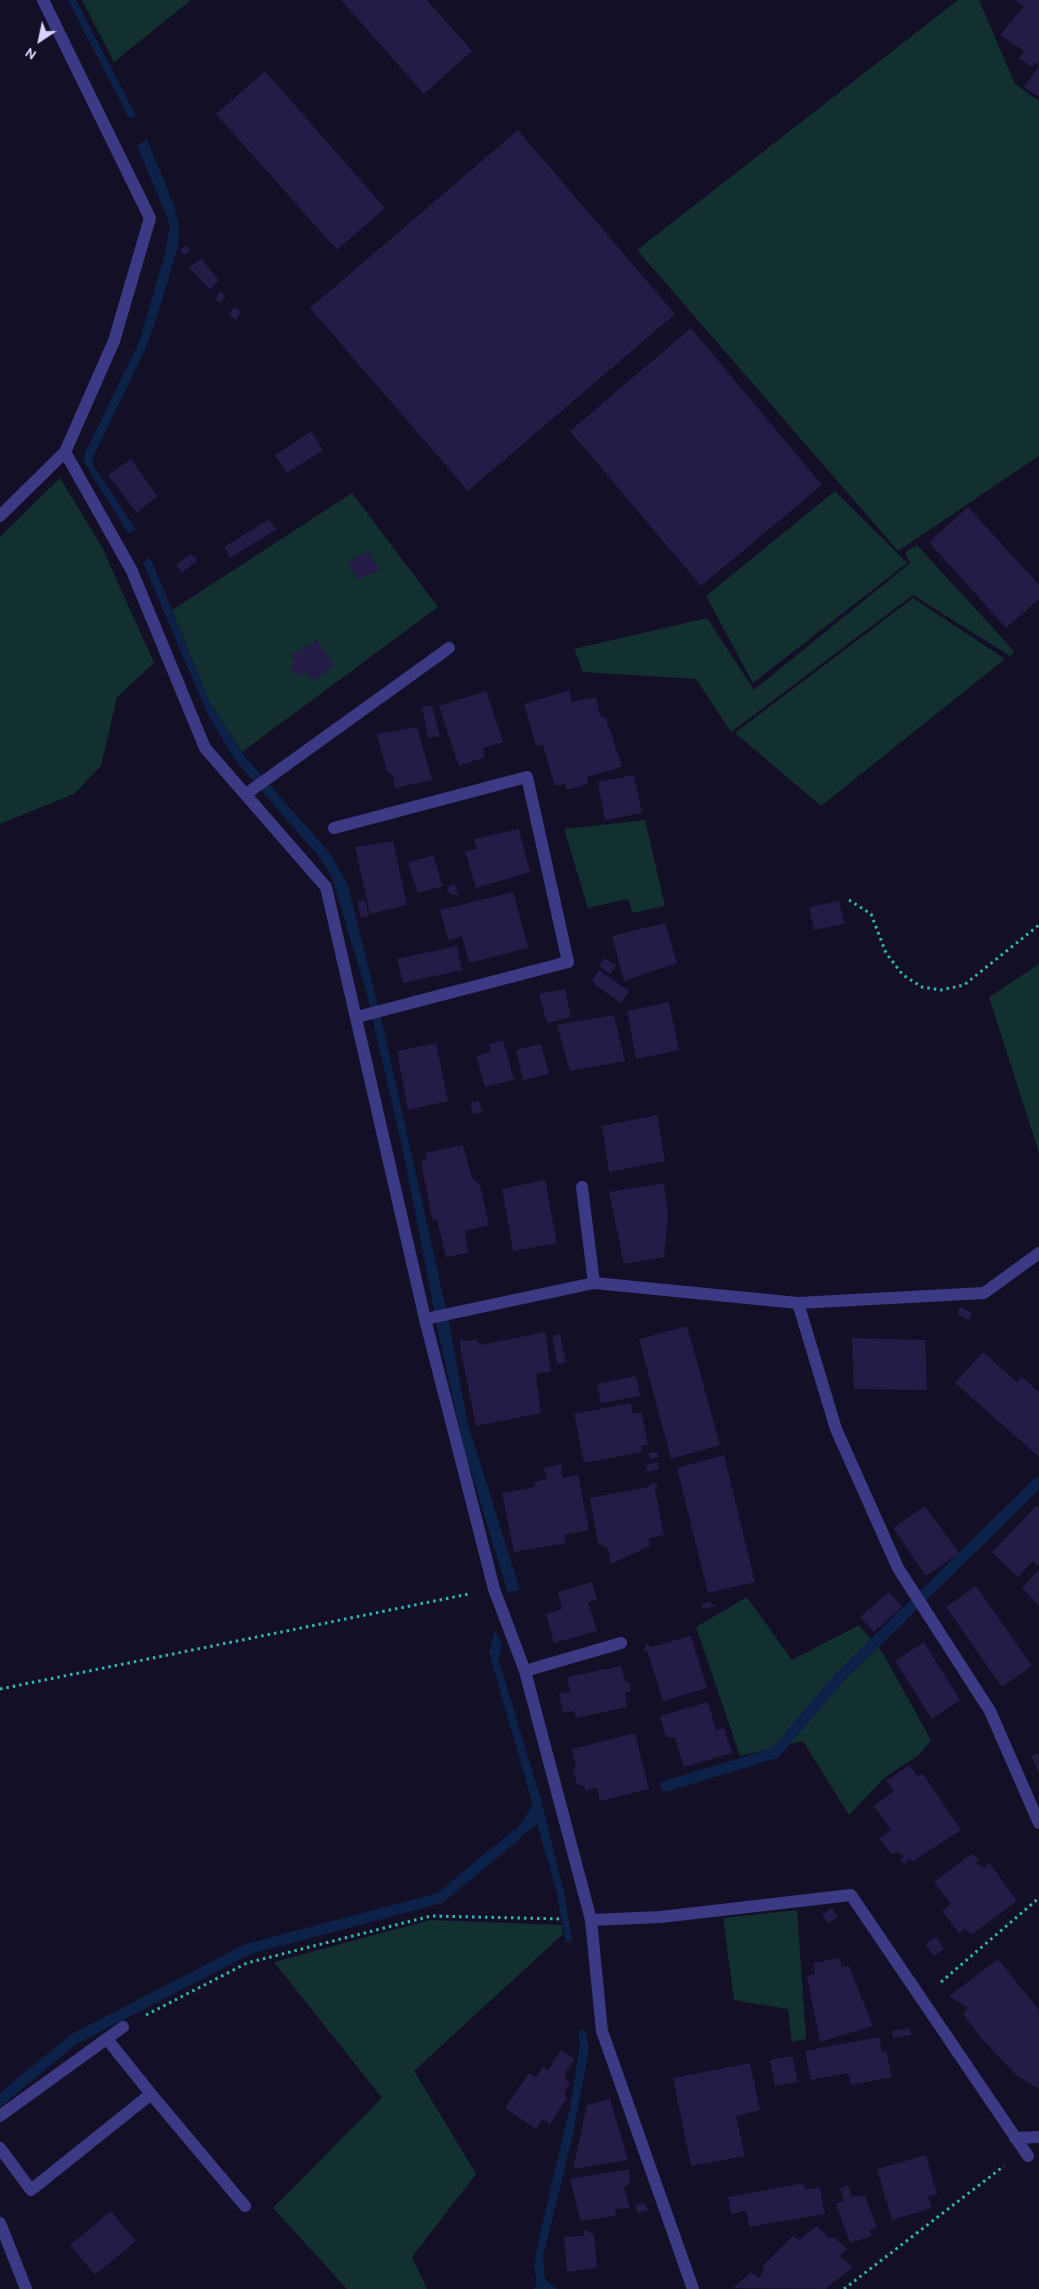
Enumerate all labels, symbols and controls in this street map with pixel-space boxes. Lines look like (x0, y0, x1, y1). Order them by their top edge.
north arrow (15, 15, 65, 65)
text: N (22, 43, 40, 63)

